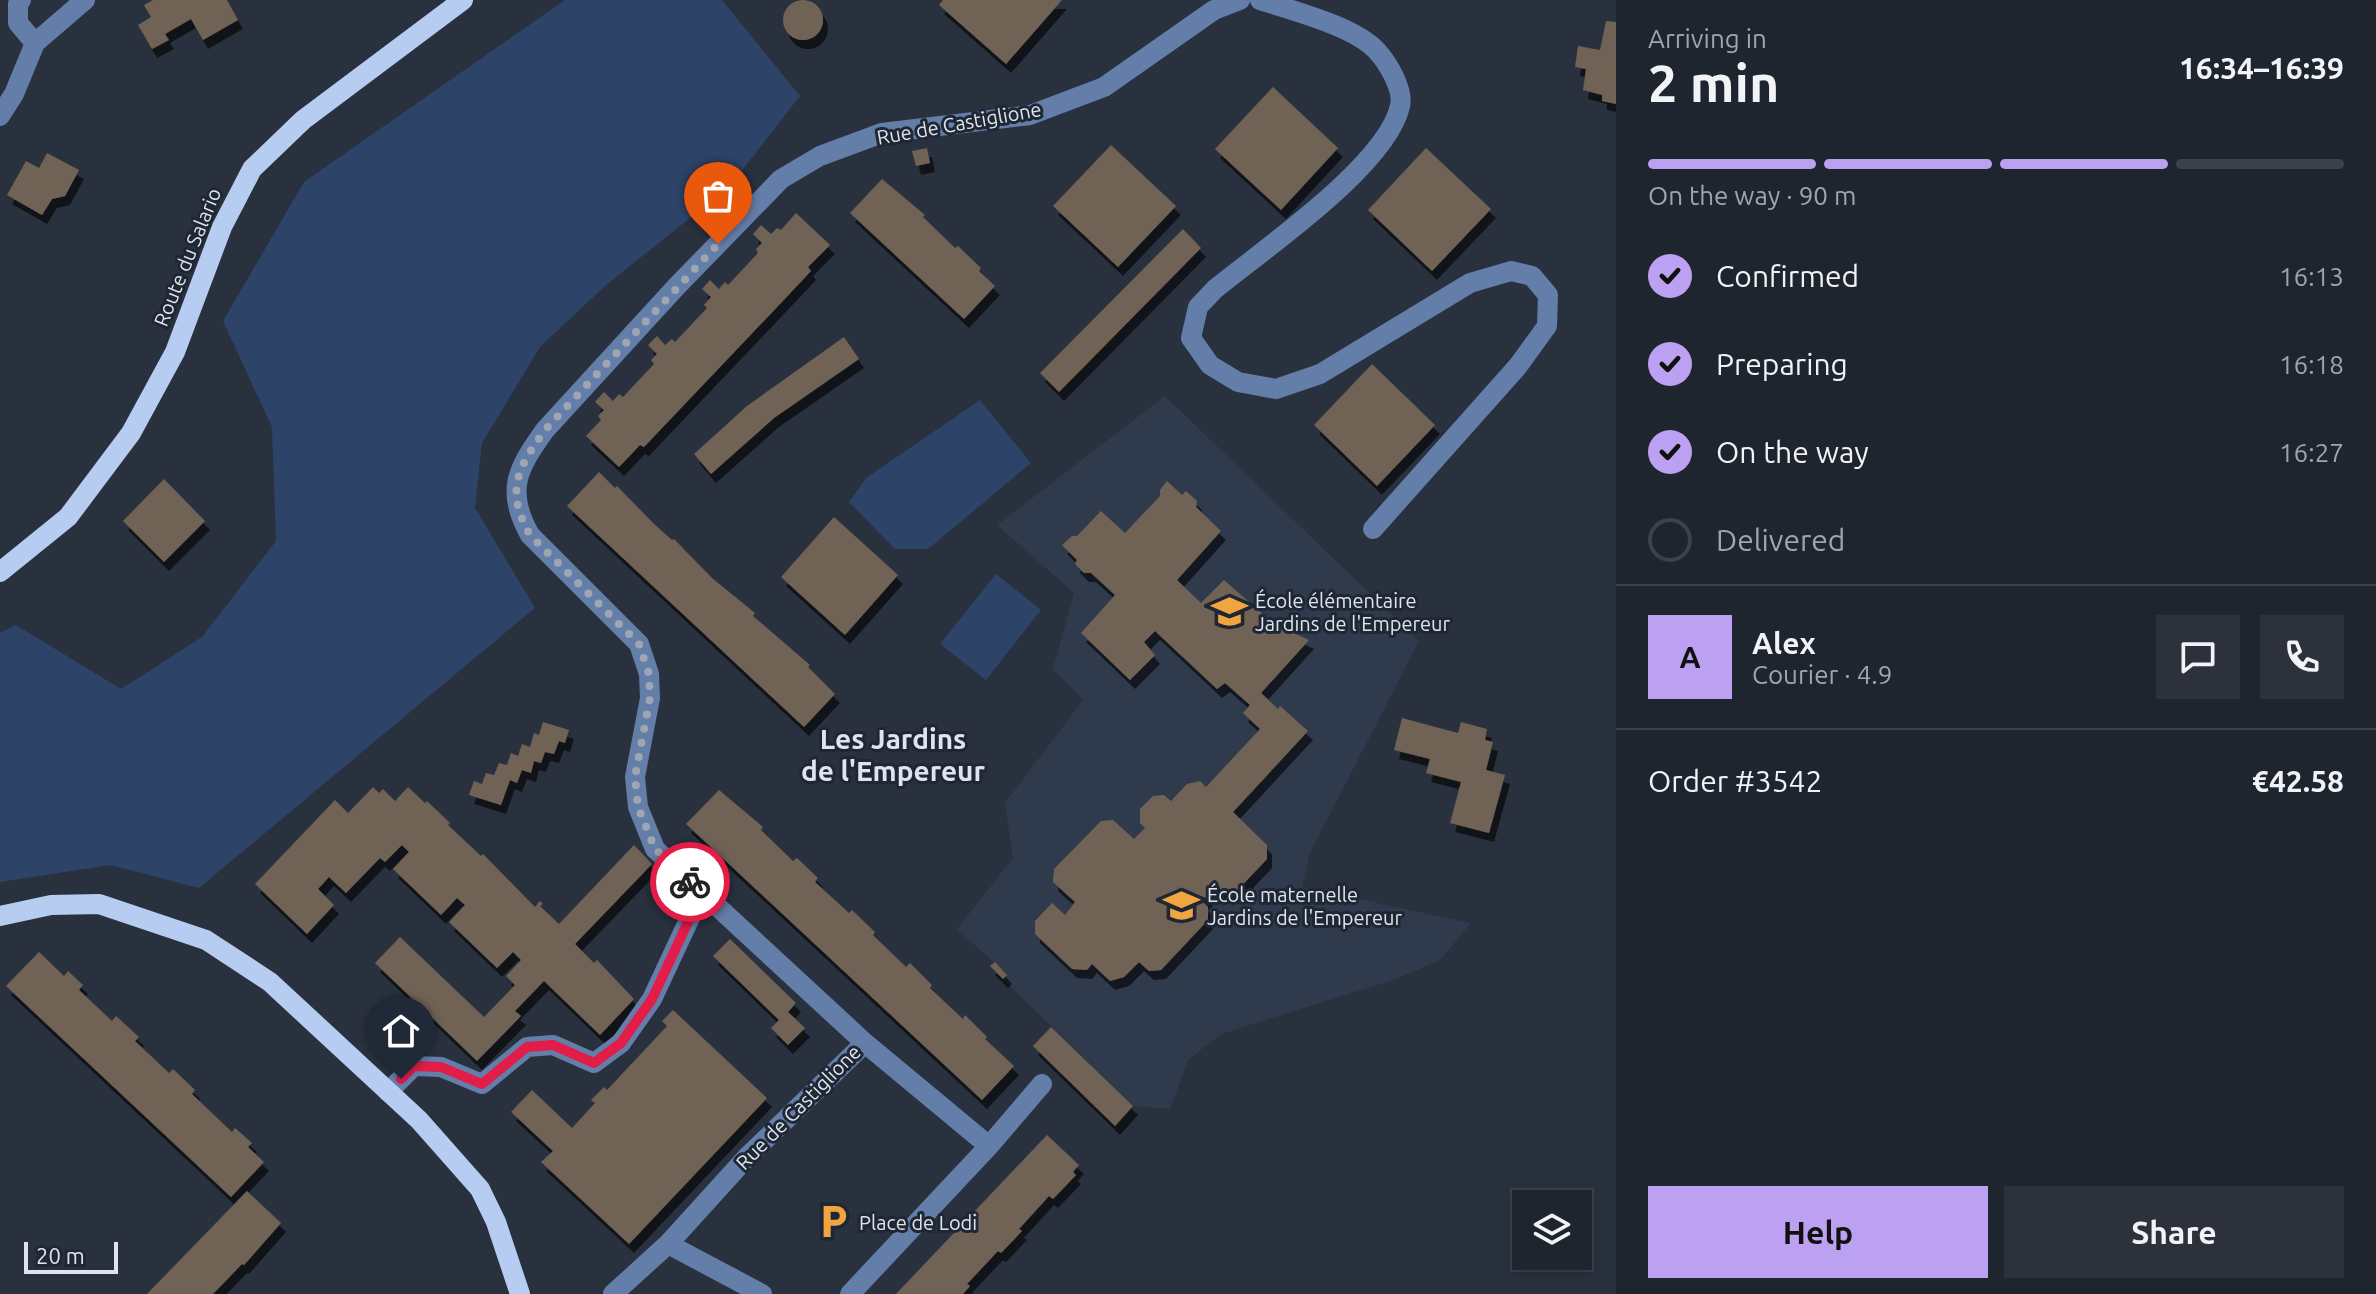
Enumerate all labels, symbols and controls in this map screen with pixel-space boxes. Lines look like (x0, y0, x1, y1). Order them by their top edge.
text: Arriving in (1648, 24, 1767, 53)
text: 16:34–16:39 (2179, 51, 2344, 85)
text: 2 min (1648, 54, 1779, 112)
street label: Rue de Castiglione (875, 97, 1043, 149)
pin (684, 162, 752, 244)
icon: bag (696, 174, 740, 218)
text: On the way · 90 m (1648, 181, 1856, 210)
street label: Route du Salario (149, 184, 225, 330)
icon: check (1648, 254, 1692, 298)
text: Confirmed (1716, 259, 1859, 293)
text: 16:13 (2279, 262, 2344, 291)
icon: check (1648, 342, 1692, 386)
text: Preparing (1716, 347, 1848, 381)
text: 16:18 (2279, 350, 2344, 379)
icon: check (1648, 430, 1692, 474)
text: On the way (1716, 435, 1869, 469)
text: 16:27 (2279, 438, 2344, 467)
text: Delivered (1716, 523, 1845, 557)
place label: École élémentaire Jardins de l'Empereur (1255, 589, 1451, 635)
school or university icon: École élémentaire Jardins de l'Empereur (1210, 593, 1248, 631)
button: chat (2156, 615, 2240, 699)
button: phone (2260, 615, 2344, 699)
text: Alex (1752, 626, 1816, 660)
text: A (1679, 640, 1701, 674)
text: Courier · 4.9 (1752, 660, 1892, 689)
district label: Les Jardins de l'Empereur (801, 723, 985, 786)
text: Order #3542 (1648, 764, 1822, 798)
text: €42.58 (2252, 764, 2344, 798)
courier (650, 842, 730, 922)
icon: bike (668, 860, 712, 904)
place label: École maternelle Jardins de l'Empereur (1207, 883, 1403, 929)
school or university icon: École maternelle Jardins de l'Empereur (1162, 886, 1200, 924)
pin (367, 997, 435, 1079)
icon: home (379, 1009, 423, 1053)
street label: Rue de Castiglione (731, 1040, 865, 1174)
button: Help (1648, 1186, 1988, 1278)
button: Share (2004, 1186, 2344, 1278)
map controls (1512, 1190, 1592, 1270)
button: layers (1512, 1190, 1592, 1270)
parking icon: Place de Lodi (814, 1203, 852, 1241)
place label: Place de Lodi (859, 1211, 977, 1234)
scale bar (24, 1238, 118, 1274)
text: 20 m (36, 1243, 85, 1268)

